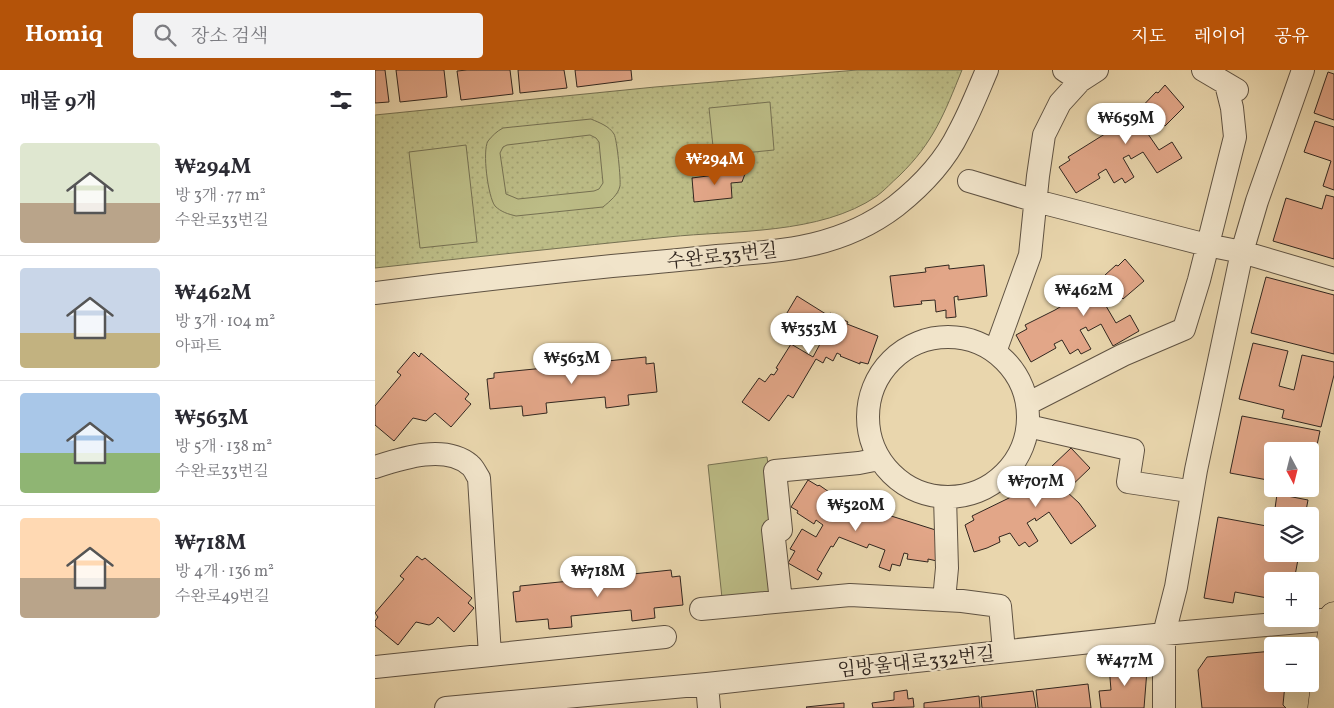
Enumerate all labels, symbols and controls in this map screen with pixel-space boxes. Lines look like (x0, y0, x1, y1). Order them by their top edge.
search box (133, 13, 483, 58)
text: Homiq (25, 18, 103, 52)
icon: search (151, 21, 179, 49)
text: 장소 검색 (191, 24, 268, 50)
text: 지도 (1131, 25, 1166, 50)
text: 레이어 (1194, 25, 1246, 50)
text: 공유 (1274, 25, 1309, 50)
icon: filters (327, 86, 355, 114)
text: 매물 9개 (20, 88, 97, 117)
pin: ₩659M (1091, 102, 1161, 145)
text: ₩659M (1098, 108, 1154, 130)
pin: ₩294M (680, 144, 750, 186)
text: ₩294M (686, 149, 744, 171)
text: ₩294M (175, 153, 251, 182)
icon: home (60, 163, 120, 223)
text: 방 3개 · 77 m² (175, 185, 266, 207)
text: 수완로33번길 (175, 210, 269, 232)
street label: 수완로33번길 (666, 238, 779, 276)
pin: ₩462M (1049, 274, 1119, 317)
text: ₩462M (175, 279, 251, 308)
text: ₩462M (1055, 280, 1113, 302)
icon: home (60, 288, 120, 348)
text: 방 3개 · 104 m² (175, 311, 275, 333)
pin: ₩353M (774, 312, 844, 355)
text: ₩353M (781, 318, 837, 340)
text: 아파트 (175, 336, 221, 358)
pin: ₩563M (537, 342, 607, 385)
text: ₩563M (544, 348, 600, 370)
text: ₩563M (175, 404, 248, 433)
icon: home (60, 413, 120, 473)
text: 방 5개 · 138 m² (175, 436, 272, 458)
north arrow (1264, 442, 1319, 498)
map controls (1264, 442, 1319, 692)
text: 수완로33번길 (175, 461, 269, 483)
pin: ₩707M (1001, 466, 1071, 508)
text: ₩707M (1008, 471, 1064, 493)
pin: ₩520M (821, 490, 891, 532)
text: ₩520M (827, 495, 885, 517)
button: layers (1264, 507, 1319, 562)
text: ₩718M (175, 529, 246, 558)
icon: home (60, 538, 120, 598)
pin: ₩718M (563, 556, 633, 598)
text: 방 4개 · 136 m² (175, 561, 274, 583)
text: ₩718M (571, 561, 625, 583)
button: + (1264, 572, 1319, 627)
text: 수완로49번길 (175, 586, 270, 608)
button: − (1264, 637, 1319, 692)
street label: 임방울대로332번길 (836, 642, 996, 684)
pin: ₩477M (1090, 644, 1160, 687)
text: ₩477M (1097, 650, 1153, 672)

